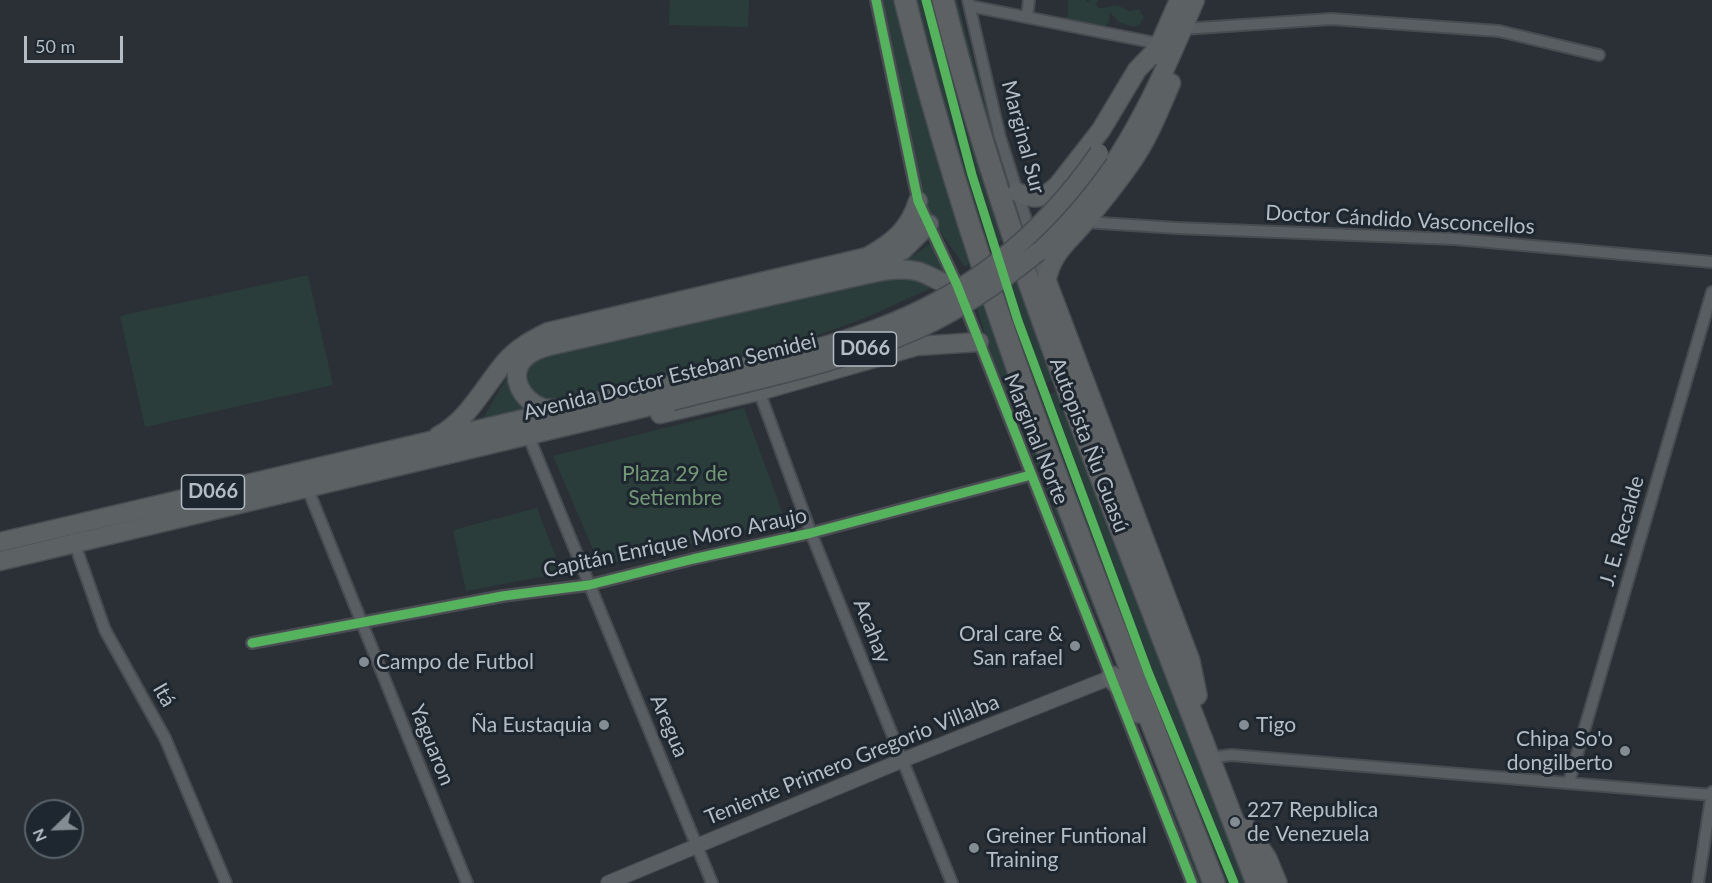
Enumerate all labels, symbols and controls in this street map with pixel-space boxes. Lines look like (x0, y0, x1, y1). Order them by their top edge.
scale bar (27, 24, 126, 62)
text: 50 m (35, 35, 75, 57)
street label: Marginal Sur (996, 78, 1050, 196)
street label: Doctor Cándido Vasconcellos (1265, 200, 1535, 240)
street label: Avenida Doctor Esteban Semidei (521, 328, 819, 426)
road number: D066 (834, 332, 896, 366)
street label: Autopista Ñu Guasú (1044, 354, 1134, 536)
street label: Marginal Norte (998, 370, 1074, 508)
park label: Plaza 29 de Setiembre (622, 461, 728, 511)
street label: J. E. Recalde (1594, 473, 1650, 589)
road number: D066 (182, 475, 244, 509)
street label: Capitán Enrique Moro Araujo (541, 503, 809, 583)
street label: Acahay (848, 595, 896, 667)
place label: Oral care & San rafael (959, 621, 1063, 671)
marker: Oral care & San rafael (1068, 639, 1082, 653)
place label: Campo de Futbol (376, 649, 534, 675)
marker: Campo de Futbol (357, 655, 371, 669)
street label: Itá (147, 679, 181, 711)
street label: Teniente Primero Gregorio Villalba (701, 689, 1003, 831)
street label: Aregua (645, 691, 693, 761)
street label: Yaguaron (404, 701, 460, 789)
place label: Ña Eustaquia (471, 712, 592, 738)
place label: Tigo (1256, 712, 1296, 738)
marker: Ña Eustaquia (597, 718, 611, 732)
marker: Tigo (1237, 718, 1251, 732)
place label: Chipa So'o dongilberto (1507, 726, 1613, 776)
marker: Chipa So'o dongilberto (1618, 744, 1632, 758)
place label: 227 Republica de Venezuela (1247, 797, 1378, 847)
north arrow (24, 799, 84, 859)
marker: 227 Republica de Venezuela (1228, 815, 1242, 829)
place label: Greiner Funtional Training (986, 823, 1147, 873)
text: N (28, 826, 50, 845)
marker: Greiner Funtional Training (967, 841, 981, 855)

